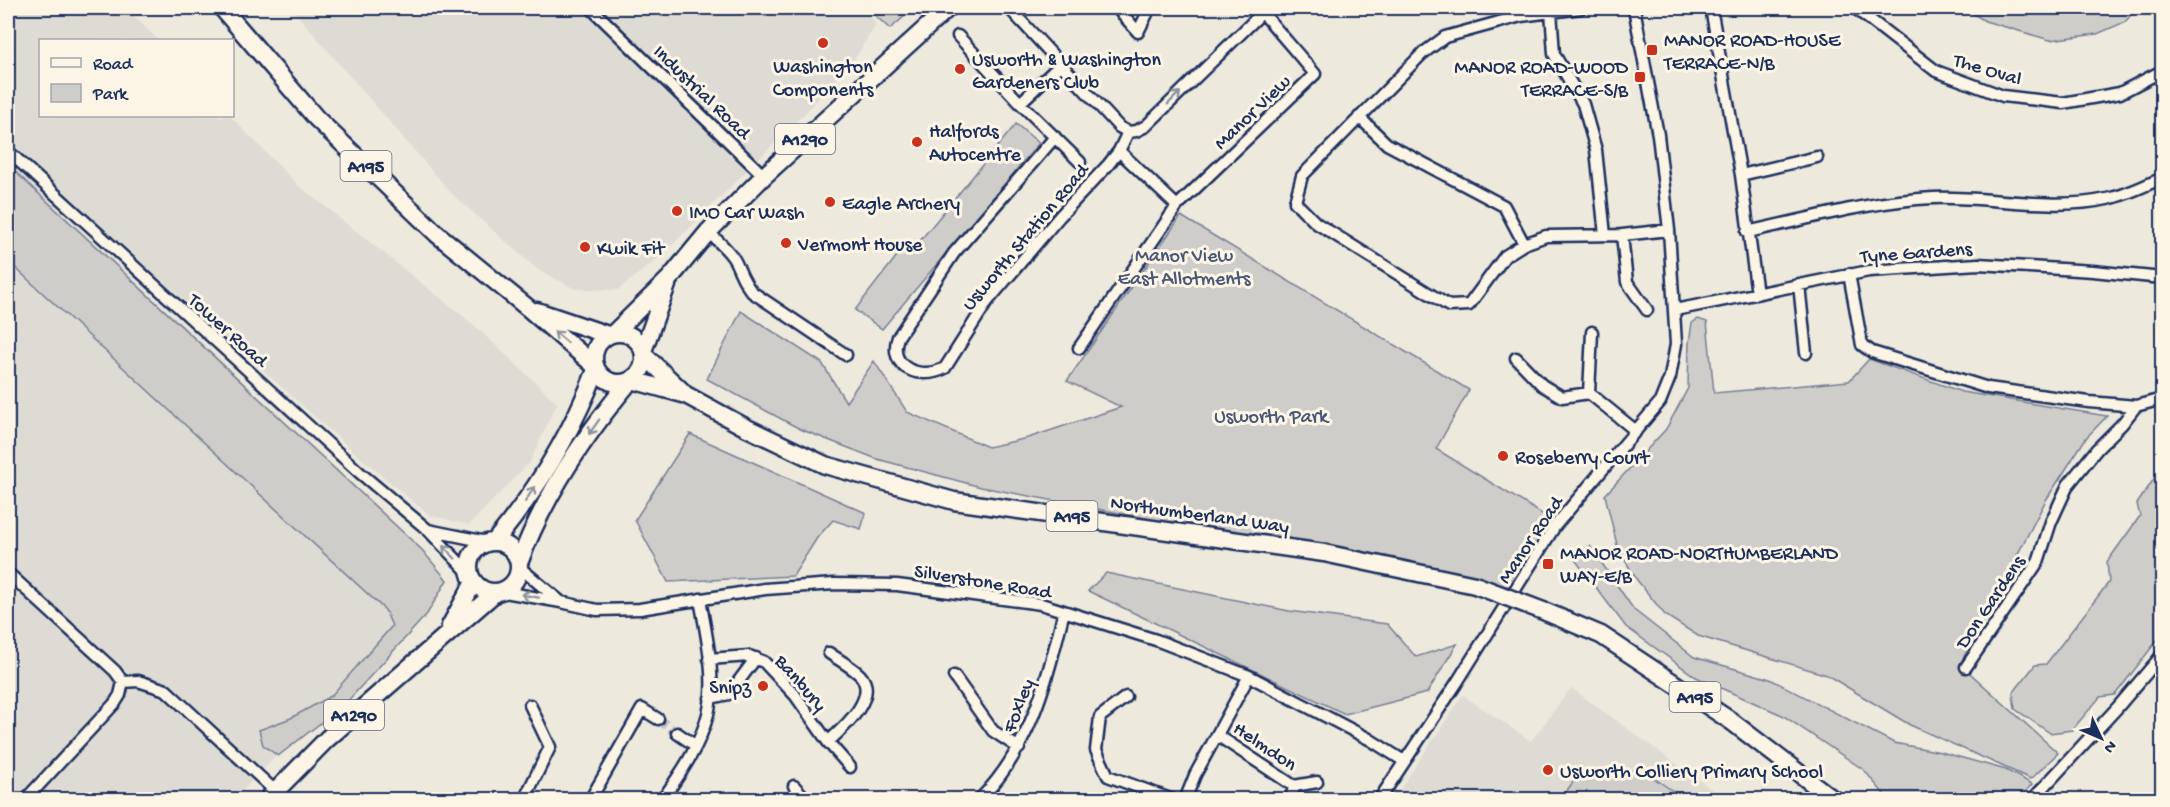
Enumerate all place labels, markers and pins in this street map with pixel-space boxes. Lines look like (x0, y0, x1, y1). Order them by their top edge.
place label: MANOR ROAD-HOUSE TERRACE-N/B (1663, 31, 1842, 77)
marker: Washington Components (816, 36, 830, 50)
marker: MANOR ROAD-HOUSE TERRACE-N/B (1645, 43, 1659, 57)
place label: Usworth & Washington Gardeners Club (972, 50, 1161, 96)
place label: Washington Components (773, 57, 874, 103)
place label: MANOR ROAD-WOOD TERRACE-S/B (1454, 58, 1629, 104)
marker: Usworth & Washington Gardeners Club (953, 62, 967, 76)
marker: MANOR ROAD-WOOD TERRACE-S/B (1633, 70, 1647, 84)
place label: Halfords Autocentre (929, 122, 1022, 168)
marker: Halfords Autocentre (910, 135, 924, 149)
place label: Eagle Archery (842, 194, 960, 217)
marker: Eagle Archery (823, 195, 837, 209)
place label: IMO Car Wash (689, 203, 805, 226)
marker: IMO Car Wash (670, 204, 684, 218)
place label: Vermont House (797, 235, 923, 258)
marker: Vermont House (779, 236, 793, 250)
place label: Kwik Fit (597, 239, 666, 262)
marker: Kwik Fit (578, 240, 592, 254)
place label: Roseberry Court (1515, 448, 1651, 471)
marker: Roseberry Court (1496, 449, 1510, 463)
place label: MANOR ROAD-NORTHUMBERLAND WAY-E/B (1560, 544, 1839, 590)
marker: MANOR ROAD-NORTHUMBERLAND WAY-E/B (1541, 557, 1555, 571)
place label: Snipz (709, 678, 752, 701)
marker: Snipz (756, 679, 770, 693)
place label: Usworth Colliery Primary School (1560, 762, 1823, 785)
marker: Usworth Colliery Primary School (1541, 763, 1555, 777)

